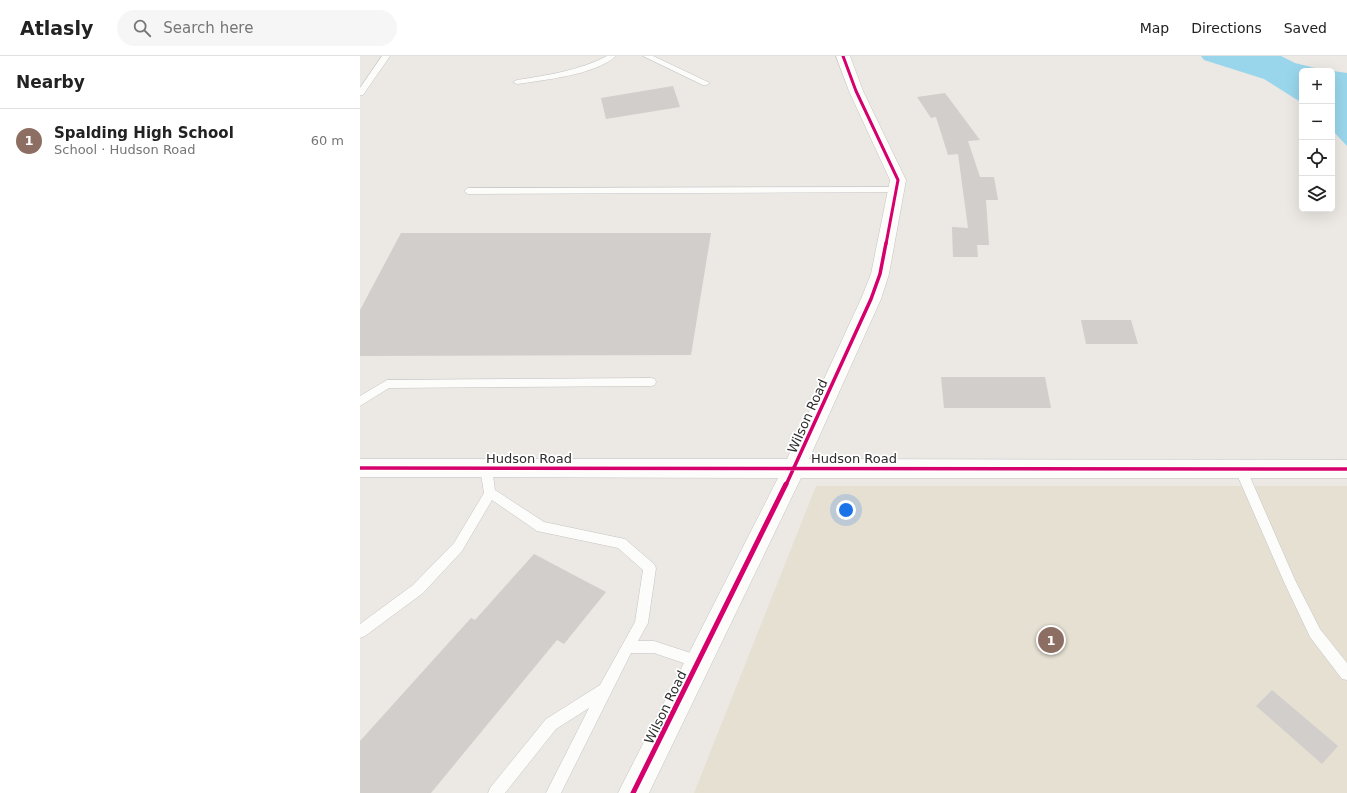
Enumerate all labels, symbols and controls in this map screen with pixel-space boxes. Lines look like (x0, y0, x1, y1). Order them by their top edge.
search box (117, 10, 397, 46)
text: Atlasly (20, 17, 93, 39)
icon: search (131, 17, 153, 39)
text: Search here (163, 19, 253, 37)
text: Map (1140, 20, 1169, 36)
text: Directions (1191, 20, 1262, 36)
text: Saved (1284, 20, 1327, 36)
map controls (1299, 68, 1335, 212)
button: + (1299, 68, 1335, 104)
text: Nearby (16, 72, 85, 92)
button: − (1299, 104, 1335, 140)
text: Spalding High School (54, 124, 234, 142)
text: 1 (24, 133, 34, 148)
text: 60 m (311, 133, 344, 148)
button: locate (1299, 140, 1335, 176)
text: School · Hudson Road (54, 142, 196, 157)
button: layers (1299, 176, 1335, 212)
street label: Wilson Road (784, 377, 830, 456)
street label: Hudson Road (486, 451, 572, 466)
street label: Hudson Road (811, 451, 897, 466)
your location (836, 500, 856, 520)
pin: 1 (1038, 625, 1064, 655)
street label: Wilson Road (641, 668, 690, 746)

